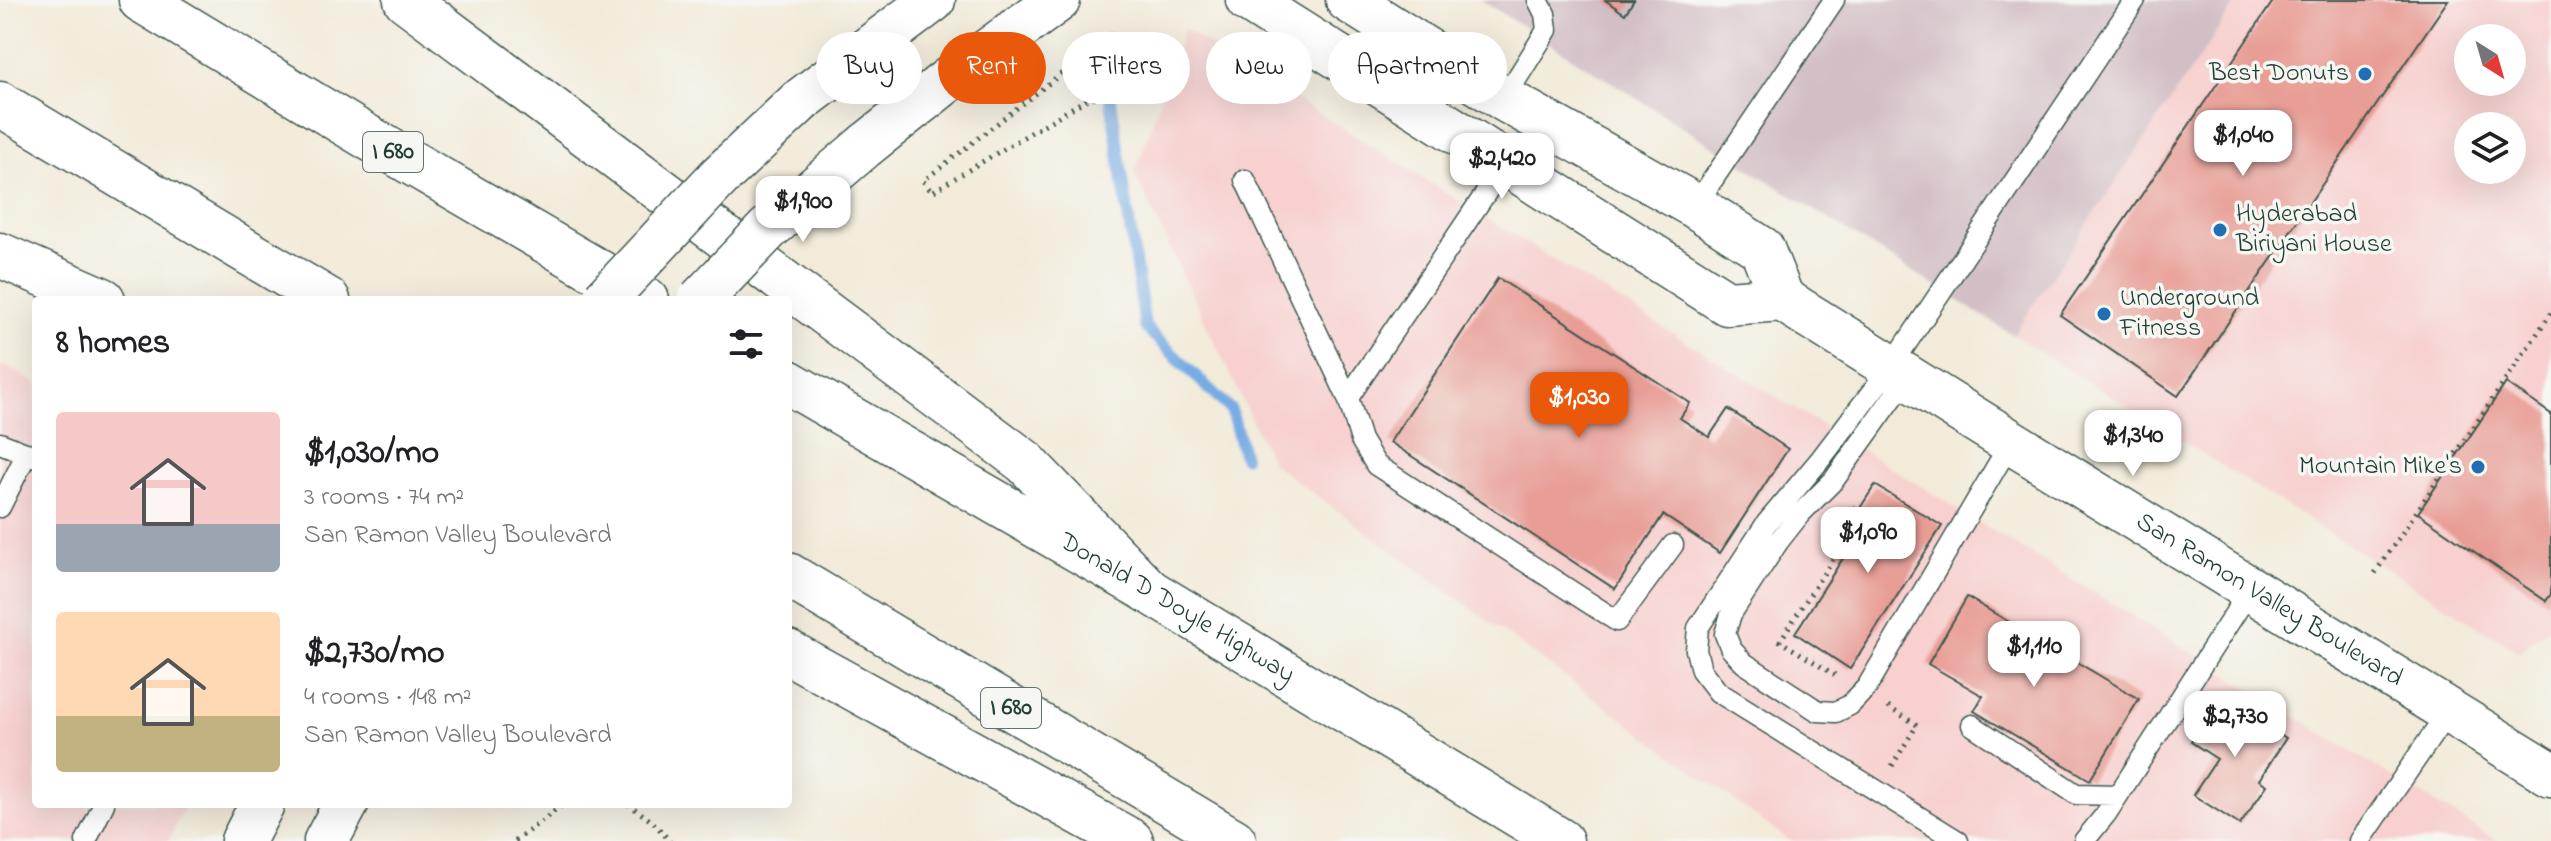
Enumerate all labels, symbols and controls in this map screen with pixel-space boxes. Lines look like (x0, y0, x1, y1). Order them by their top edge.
north arrow (2454, 24, 2526, 96)
map controls (2454, 24, 2526, 184)
chip: Buy (816, 32, 922, 104)
chip: Rent (938, 32, 1046, 104)
chip: Filters (1062, 32, 1190, 104)
chip: New (1206, 32, 1312, 104)
chip: Apartment (1328, 32, 1507, 104)
place label: Best Donuts (2208, 55, 2349, 93)
marker: Best Donuts (2356, 65, 2374, 83)
pin: $1,040 (2178, 110, 2308, 178)
button: layers (2454, 112, 2526, 184)
text: $1,040 (2212, 117, 2274, 155)
road number: I 680 (363, 132, 423, 172)
pin: $2,420 (1437, 133, 1567, 201)
text: $2,420 (1468, 140, 1536, 178)
pin: $1,900 (738, 176, 868, 244)
text: $1,900 (774, 183, 832, 221)
place label: Hyderabad Biriyani House (2235, 196, 2392, 264)
marker: Hyderabad Biriyani House (2211, 221, 2229, 239)
place label: Underground Fitness (2119, 280, 2259, 348)
marker: Underground Fitness (2095, 305, 2113, 323)
text: 8 homes (56, 319, 170, 369)
icon: filters (724, 322, 768, 366)
pin: $1,030 (1514, 372, 1644, 440)
text: $1,030 (1548, 379, 1610, 417)
pin: $1,340 (2068, 410, 2198, 478)
text: $1,340 (2102, 417, 2164, 455)
text: $1,030/mo (304, 429, 439, 479)
icon: home (120, 444, 216, 540)
place label: Mountain Mike's (2299, 448, 2462, 486)
marker: Mountain Mike's (2469, 458, 2487, 476)
text: 3 rooms · 74 m² (304, 479, 464, 517)
street label: San Ramon Valley Boulevard (2128, 504, 2410, 698)
pin: $1,090 (1803, 507, 1933, 575)
text: $1,090 (1839, 514, 1897, 552)
text: San Ramon Valley Boulevard (304, 517, 612, 555)
street label: Donald D Doyle Highway (1051, 523, 1302, 694)
pin: $1,110 (1969, 621, 2099, 689)
text: $1,110 (2006, 628, 2062, 666)
text: $2,730/mo (304, 629, 445, 679)
icon: home (120, 644, 216, 740)
text: 4 rooms · 148 m² (304, 679, 471, 717)
road number: I 680 (981, 688, 1041, 728)
pin: $2,730 (2170, 691, 2300, 759)
text: $2,730 (2202, 698, 2268, 736)
text: San Ramon Valley Boulevard (304, 717, 612, 755)

